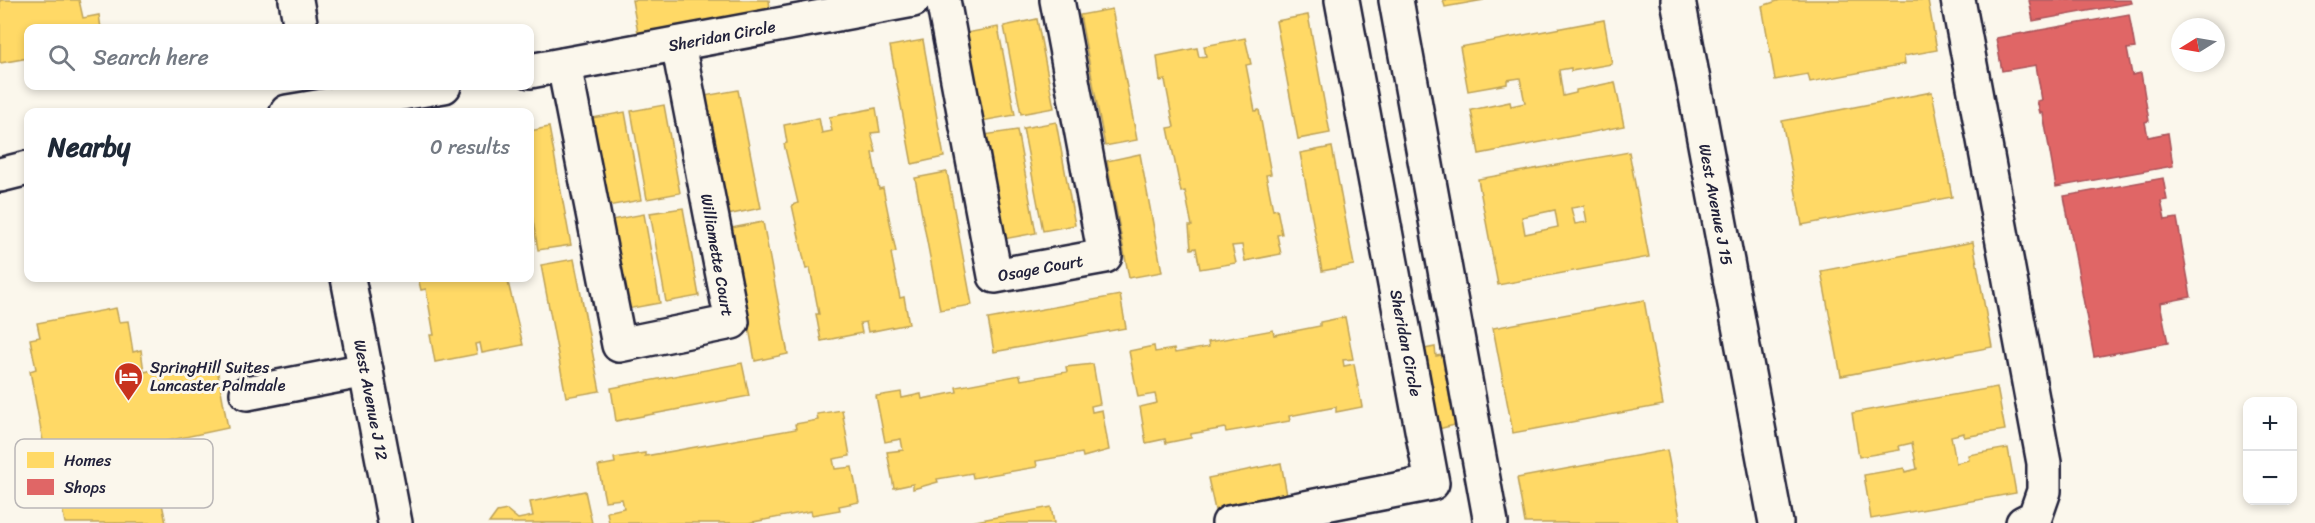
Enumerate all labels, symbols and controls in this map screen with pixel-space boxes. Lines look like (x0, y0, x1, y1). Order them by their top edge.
street label: Sheridan Circle (666, 11, 778, 60)
north arrow (2171, 18, 2225, 72)
search box (24, 24, 534, 90)
text: Search here (93, 38, 209, 77)
icon: search (45, 41, 78, 74)
text: Nearby (48, 124, 130, 170)
text: 0 results (430, 130, 510, 165)
street label: West Avenue J 15 (1691, 141, 1742, 268)
street label: Williamette Court (692, 191, 742, 319)
street label: Osage Court (995, 246, 1085, 290)
street label: Sheridan Circle (1381, 287, 1431, 399)
street label: West Avenue J 12 (346, 337, 397, 463)
place label: SpringHill Suites Lancaster Palmdale (150, 353, 286, 400)
hotel icon: SpringHill Suites Lancaster Palmdale (113, 360, 145, 402)
map controls (2243, 397, 2297, 505)
button: + (2243, 397, 2297, 451)
legend (15, 439, 213, 508)
text: Homes (64, 446, 112, 475)
button: − (2243, 451, 2297, 505)
text: Shops (64, 473, 106, 502)

